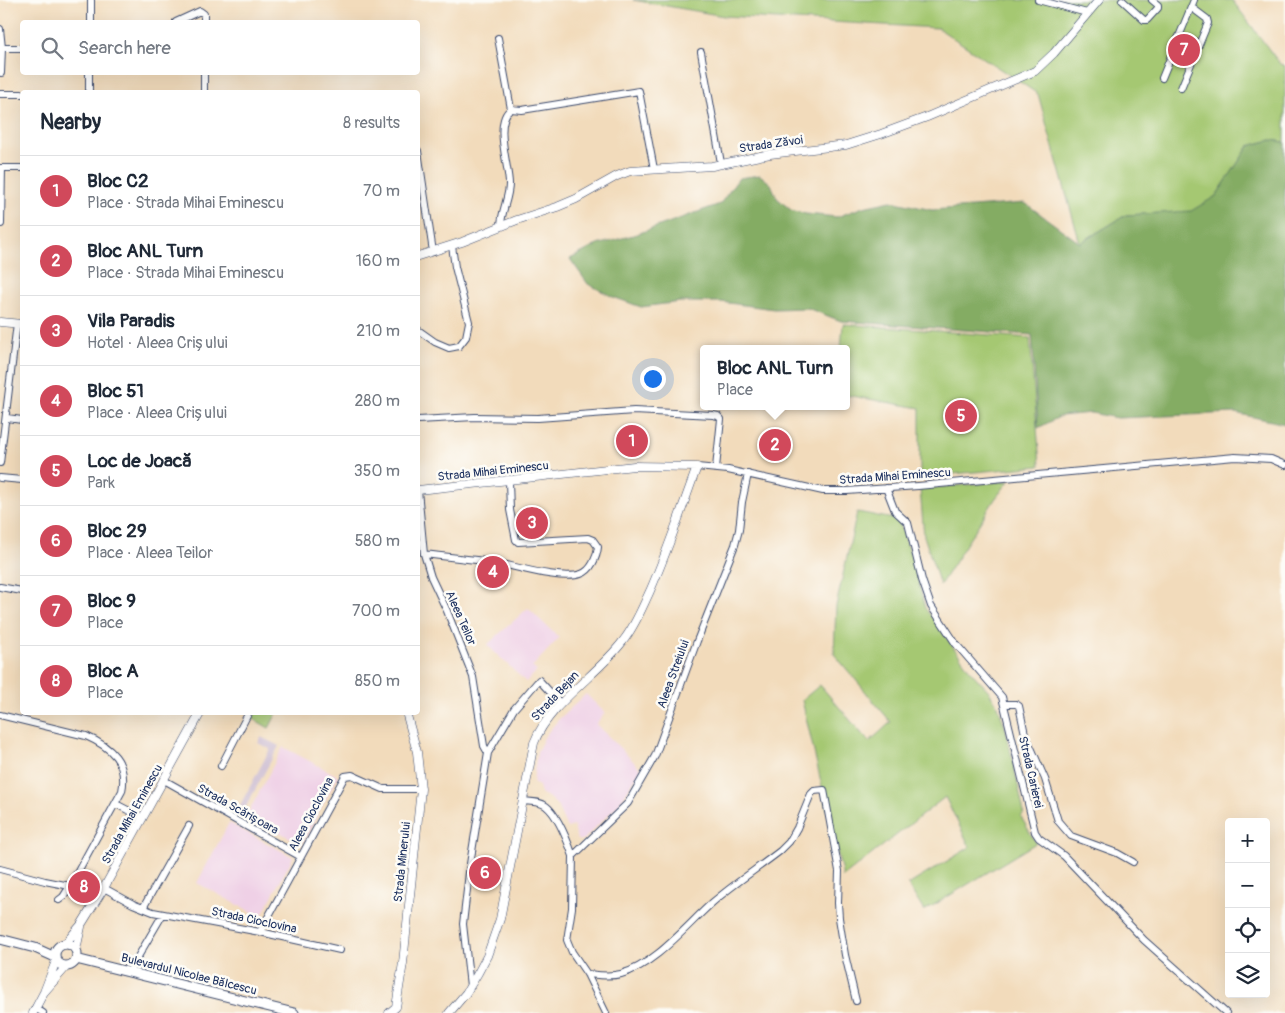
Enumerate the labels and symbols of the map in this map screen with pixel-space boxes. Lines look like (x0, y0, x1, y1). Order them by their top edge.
pin: 7 (1168, 31, 1200, 69)
street label: Strada Zăvoi (738, 133, 804, 156)
your location (640, 366, 666, 392)
pin: 5 (945, 397, 977, 435)
pin: 1 (616, 422, 648, 460)
pin: 2 (759, 426, 791, 464)
street label: Strada Mihai Eminescu (437, 458, 549, 485)
street label: Strada Mihai Eminescu (839, 465, 951, 488)
pin: 3 (516, 504, 548, 542)
pin: 4 (477, 553, 509, 591)
street label: Aleea Teilor (442, 589, 480, 649)
street label: Aleea Streiului (654, 638, 693, 710)
street label: Strada Bejan (528, 668, 583, 725)
street label: Strada Carierei (1015, 735, 1046, 809)
street label: Strada Mihai Eminescu (99, 762, 166, 867)
street label: Aleea Cioclovina (286, 774, 337, 854)
street label: Strada Scărișoara (195, 781, 281, 838)
street label: Strada Minerului (391, 821, 414, 903)
pin: 6 (469, 854, 501, 892)
pin: 8 (68, 868, 100, 906)
street label: Strada Cioclovina (210, 904, 298, 937)
street label: Bulevardul Nicolae Bălcescu (120, 950, 258, 999)

